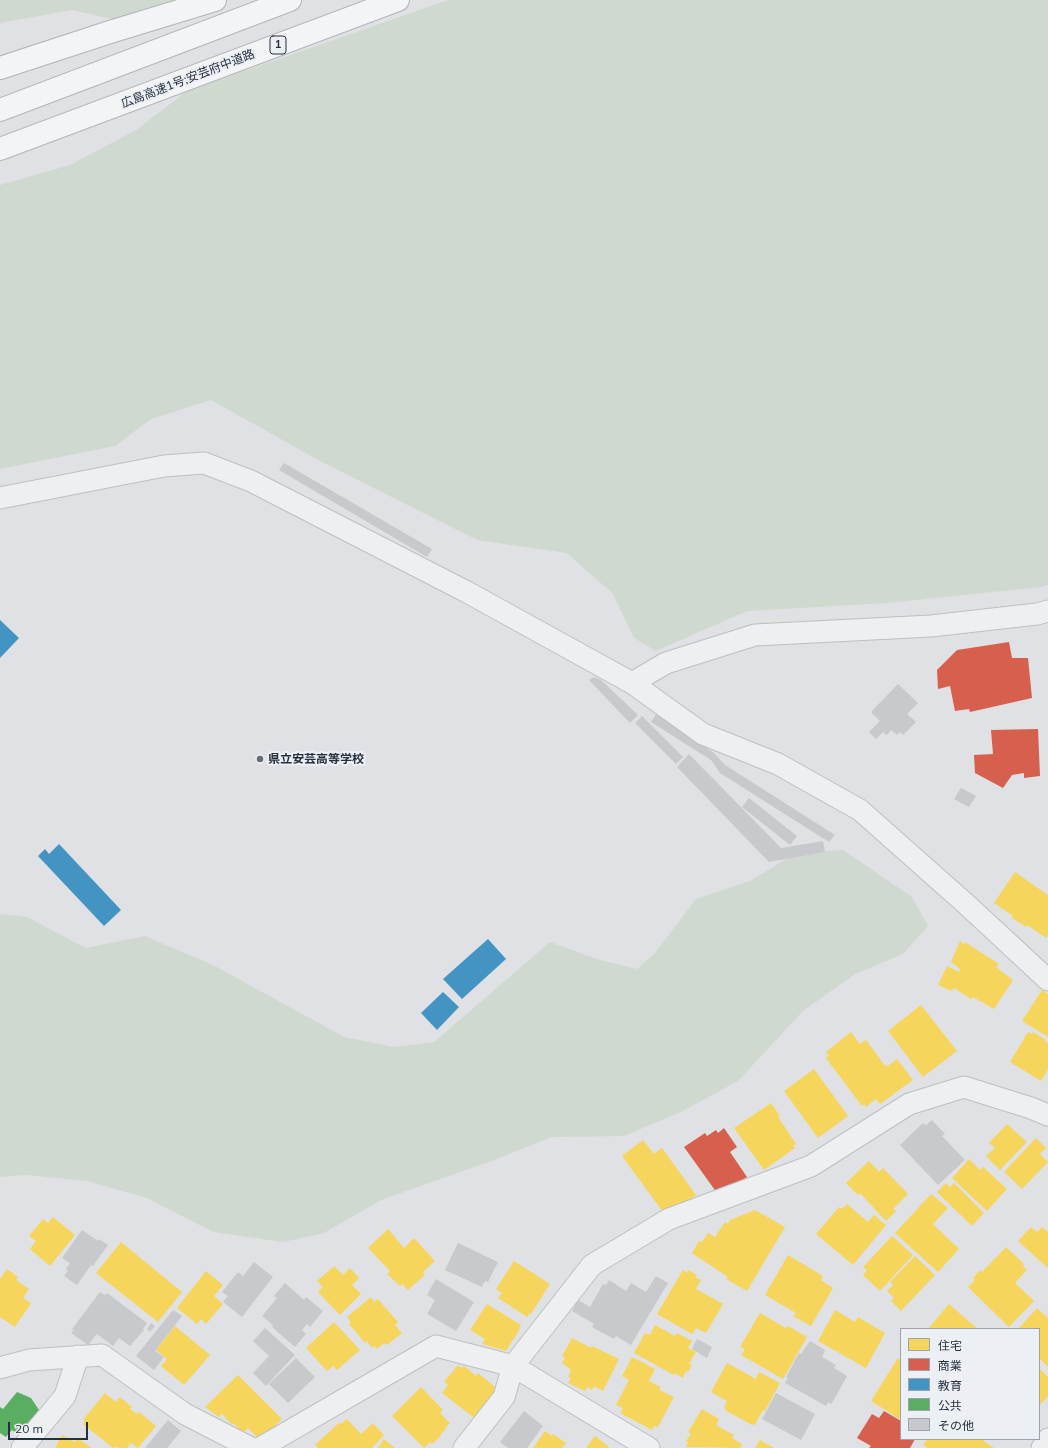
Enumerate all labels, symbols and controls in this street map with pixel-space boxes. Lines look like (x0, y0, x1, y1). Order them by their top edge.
road number: 1 (270, 36, 286, 54)
street label: 広島高速1号;安芸府中道路 (119, 47, 257, 111)
place label: 県立安芸高等学校 (268, 752, 364, 766)
marker: 県立安芸高等学校 (255, 754, 265, 764)
legend (900, 1328, 1040, 1440)
text: 住宅 (938, 1338, 962, 1353)
text: 商業 (938, 1358, 962, 1373)
text: 教育 (938, 1378, 962, 1393)
text: 公共 (938, 1398, 962, 1413)
scale bar (10, 1414, 90, 1440)
text: その他 (938, 1418, 974, 1433)
text: 20 m (15, 1421, 43, 1436)

